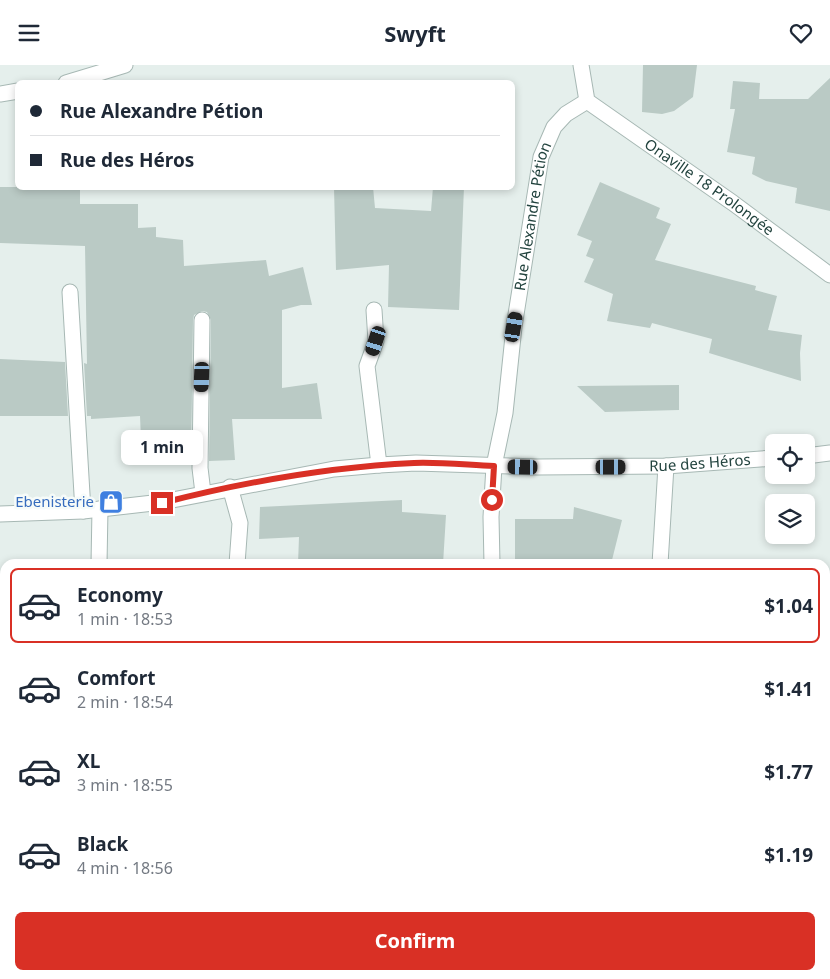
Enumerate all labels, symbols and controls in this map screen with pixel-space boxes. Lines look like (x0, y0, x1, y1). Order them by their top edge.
text: Swyft (384, 18, 446, 48)
icon: menu (15, 19, 43, 47)
icon: heart (787, 19, 815, 47)
text: Rue Alexandre Pétion (60, 98, 263, 124)
street label: Onaville 18 Prolongée (641, 133, 779, 239)
street label: Rue Alexandre Pétion (509, 138, 555, 292)
text: Rue des Héros (60, 147, 194, 173)
car (504, 311, 523, 343)
car (364, 324, 387, 358)
car (193, 362, 210, 392)
callout: 1 min (121, 431, 203, 465)
map controls (765, 434, 815, 544)
button: locate (765, 434, 815, 484)
text: 1 min (140, 436, 184, 458)
street label: Rue des Héros (649, 449, 751, 475)
car (507, 459, 538, 475)
car (596, 460, 626, 475)
shop icon: Ebenisterie (98, 489, 124, 515)
route start (481, 489, 503, 511)
place label: Ebenisterie (15, 491, 94, 511)
route end (151, 492, 173, 514)
button: layers (765, 494, 815, 544)
text: Economy (77, 582, 163, 608)
icon: car (17, 583, 62, 628)
text: $1.04 (764, 593, 813, 619)
text: 1 min · 18:53 (77, 608, 173, 630)
text: Comfort (77, 665, 156, 691)
icon: car (17, 666, 62, 711)
text: $1.41 (764, 676, 813, 702)
text: 2 min · 18:54 (77, 691, 173, 713)
text: XL (77, 748, 100, 774)
icon: car (17, 749, 62, 794)
text: $1.77 (764, 759, 813, 785)
text: 3 min · 18:55 (77, 774, 173, 796)
text: Black (77, 831, 128, 857)
icon: car (17, 832, 62, 877)
text: $1.19 (764, 842, 813, 868)
text: 4 min · 18:56 (77, 857, 173, 879)
button: Confirm (15, 912, 815, 970)

